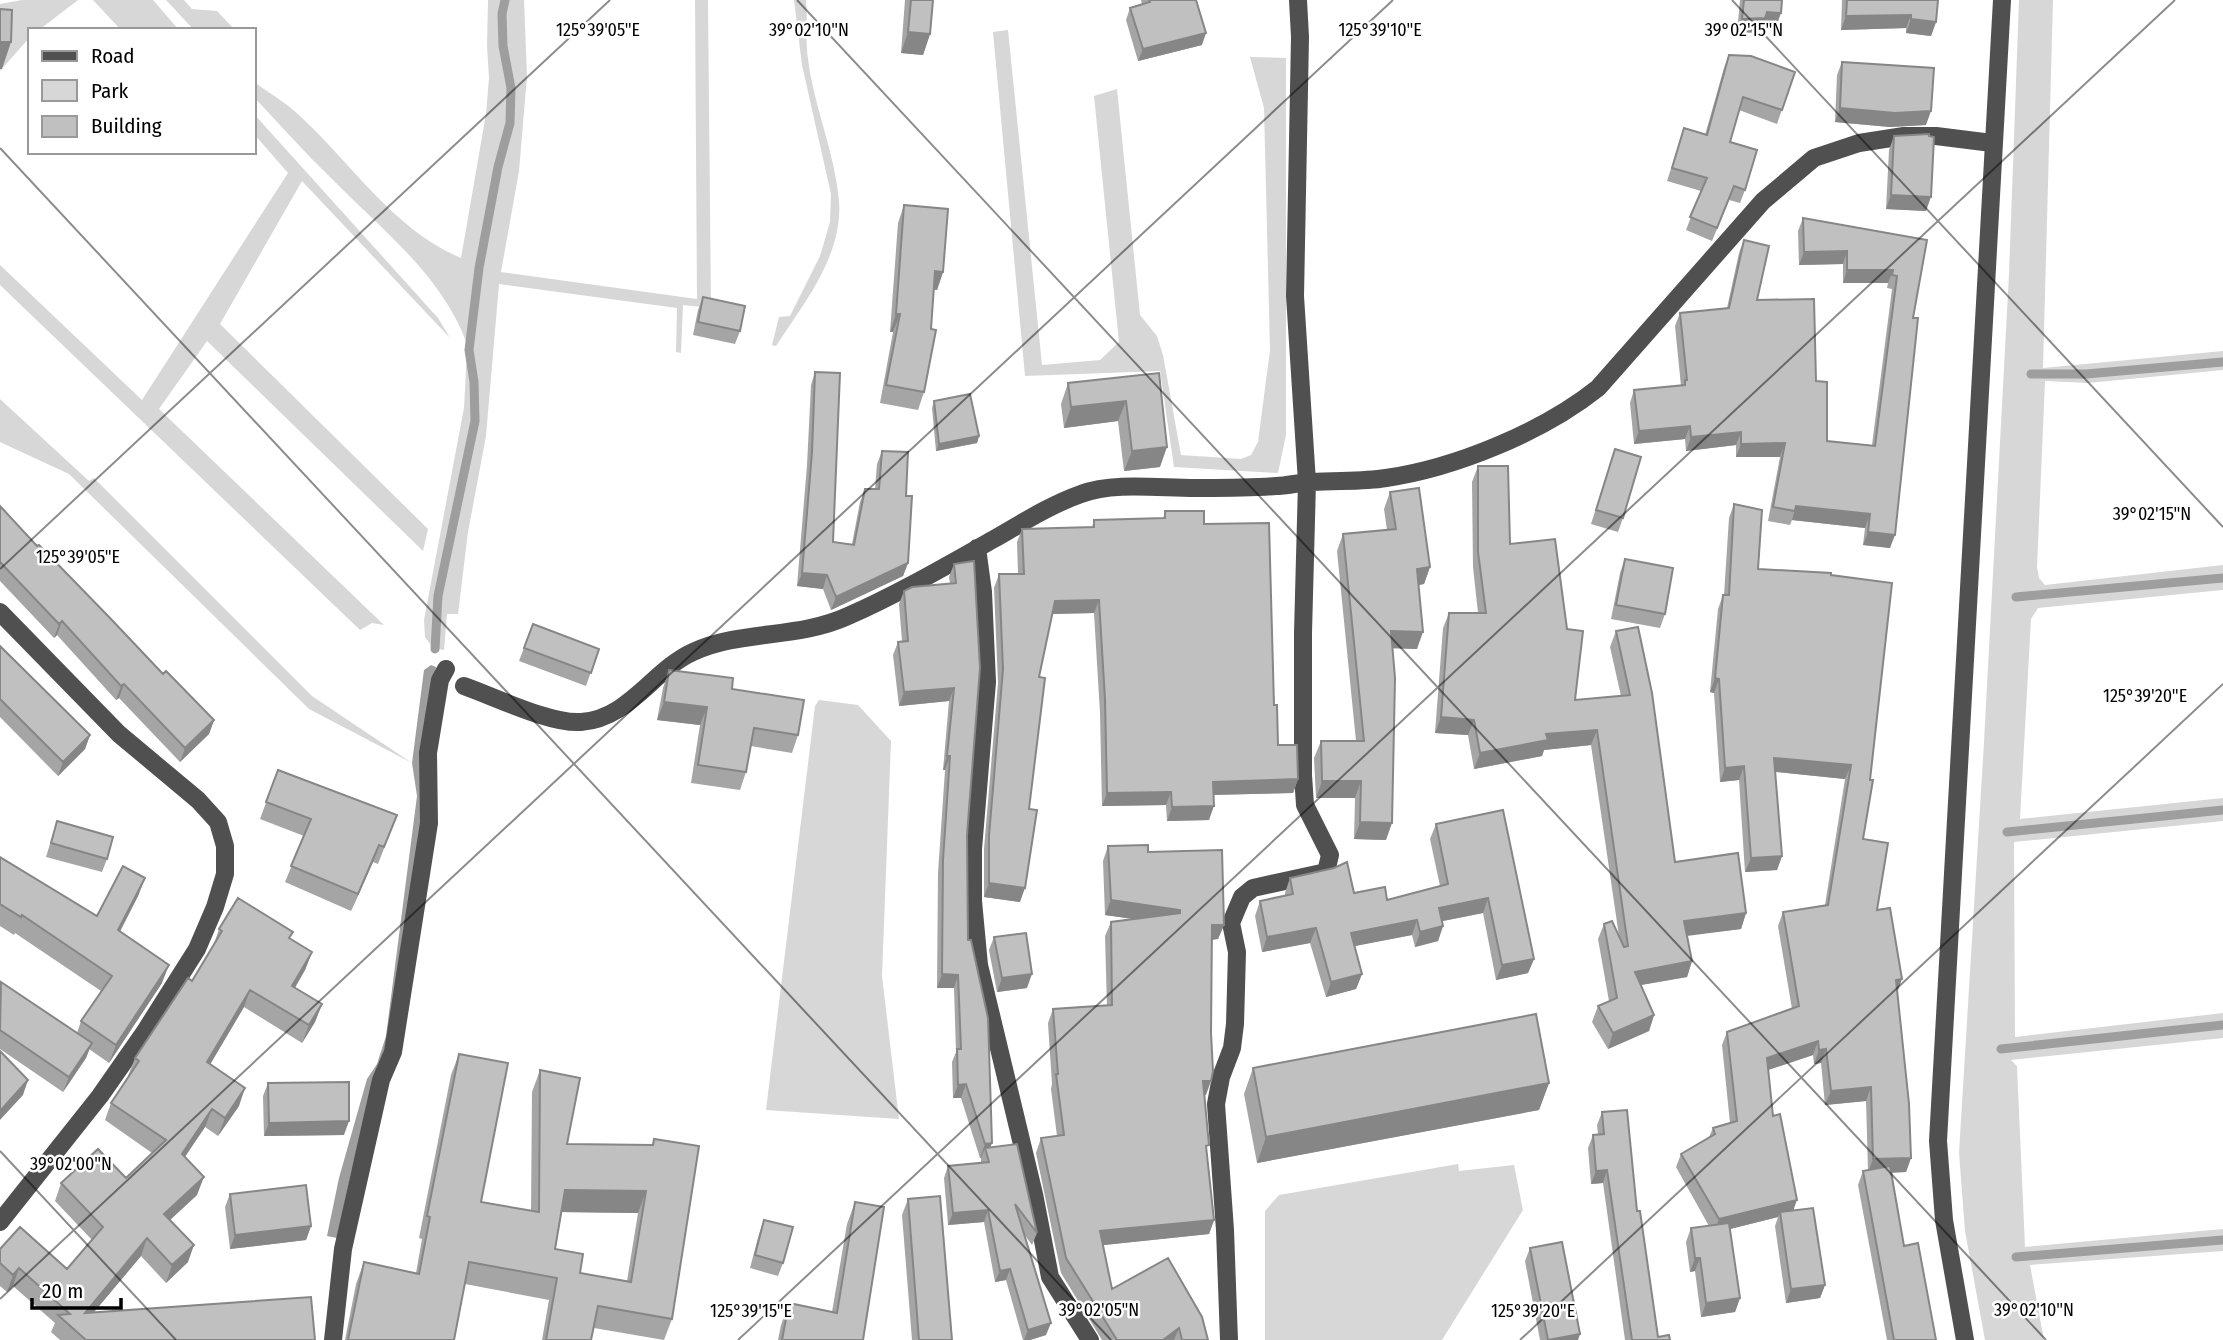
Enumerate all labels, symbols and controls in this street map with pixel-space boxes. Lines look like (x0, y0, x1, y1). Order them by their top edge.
text: 125°39'05"E (556, 19, 640, 41)
text: 39°02'10"N (769, 19, 849, 41)
text: 125°39'10"E (1338, 19, 1422, 41)
text: 39°02'15"N (1705, 19, 1783, 41)
legend (28, 28, 256, 154)
text: Road (91, 43, 135, 69)
text: Park (91, 78, 129, 104)
text: Building (91, 113, 162, 139)
text: 39°02'15"N (2113, 503, 2191, 525)
text: 125°39'05"E (36, 546, 120, 568)
text: 125°39'20"E (2103, 685, 2187, 707)
text: 39°02'00"N (30, 1153, 112, 1175)
scale bar (32, 1266, 121, 1310)
text: 20 m (42, 1278, 83, 1304)
text: 39°02'05"N (1059, 1299, 1139, 1321)
text: 39°02'10"N (1994, 1299, 2074, 1321)
text: 125°39'15"E (710, 1300, 792, 1322)
text: 125°39'20"E (1491, 1300, 1575, 1322)

